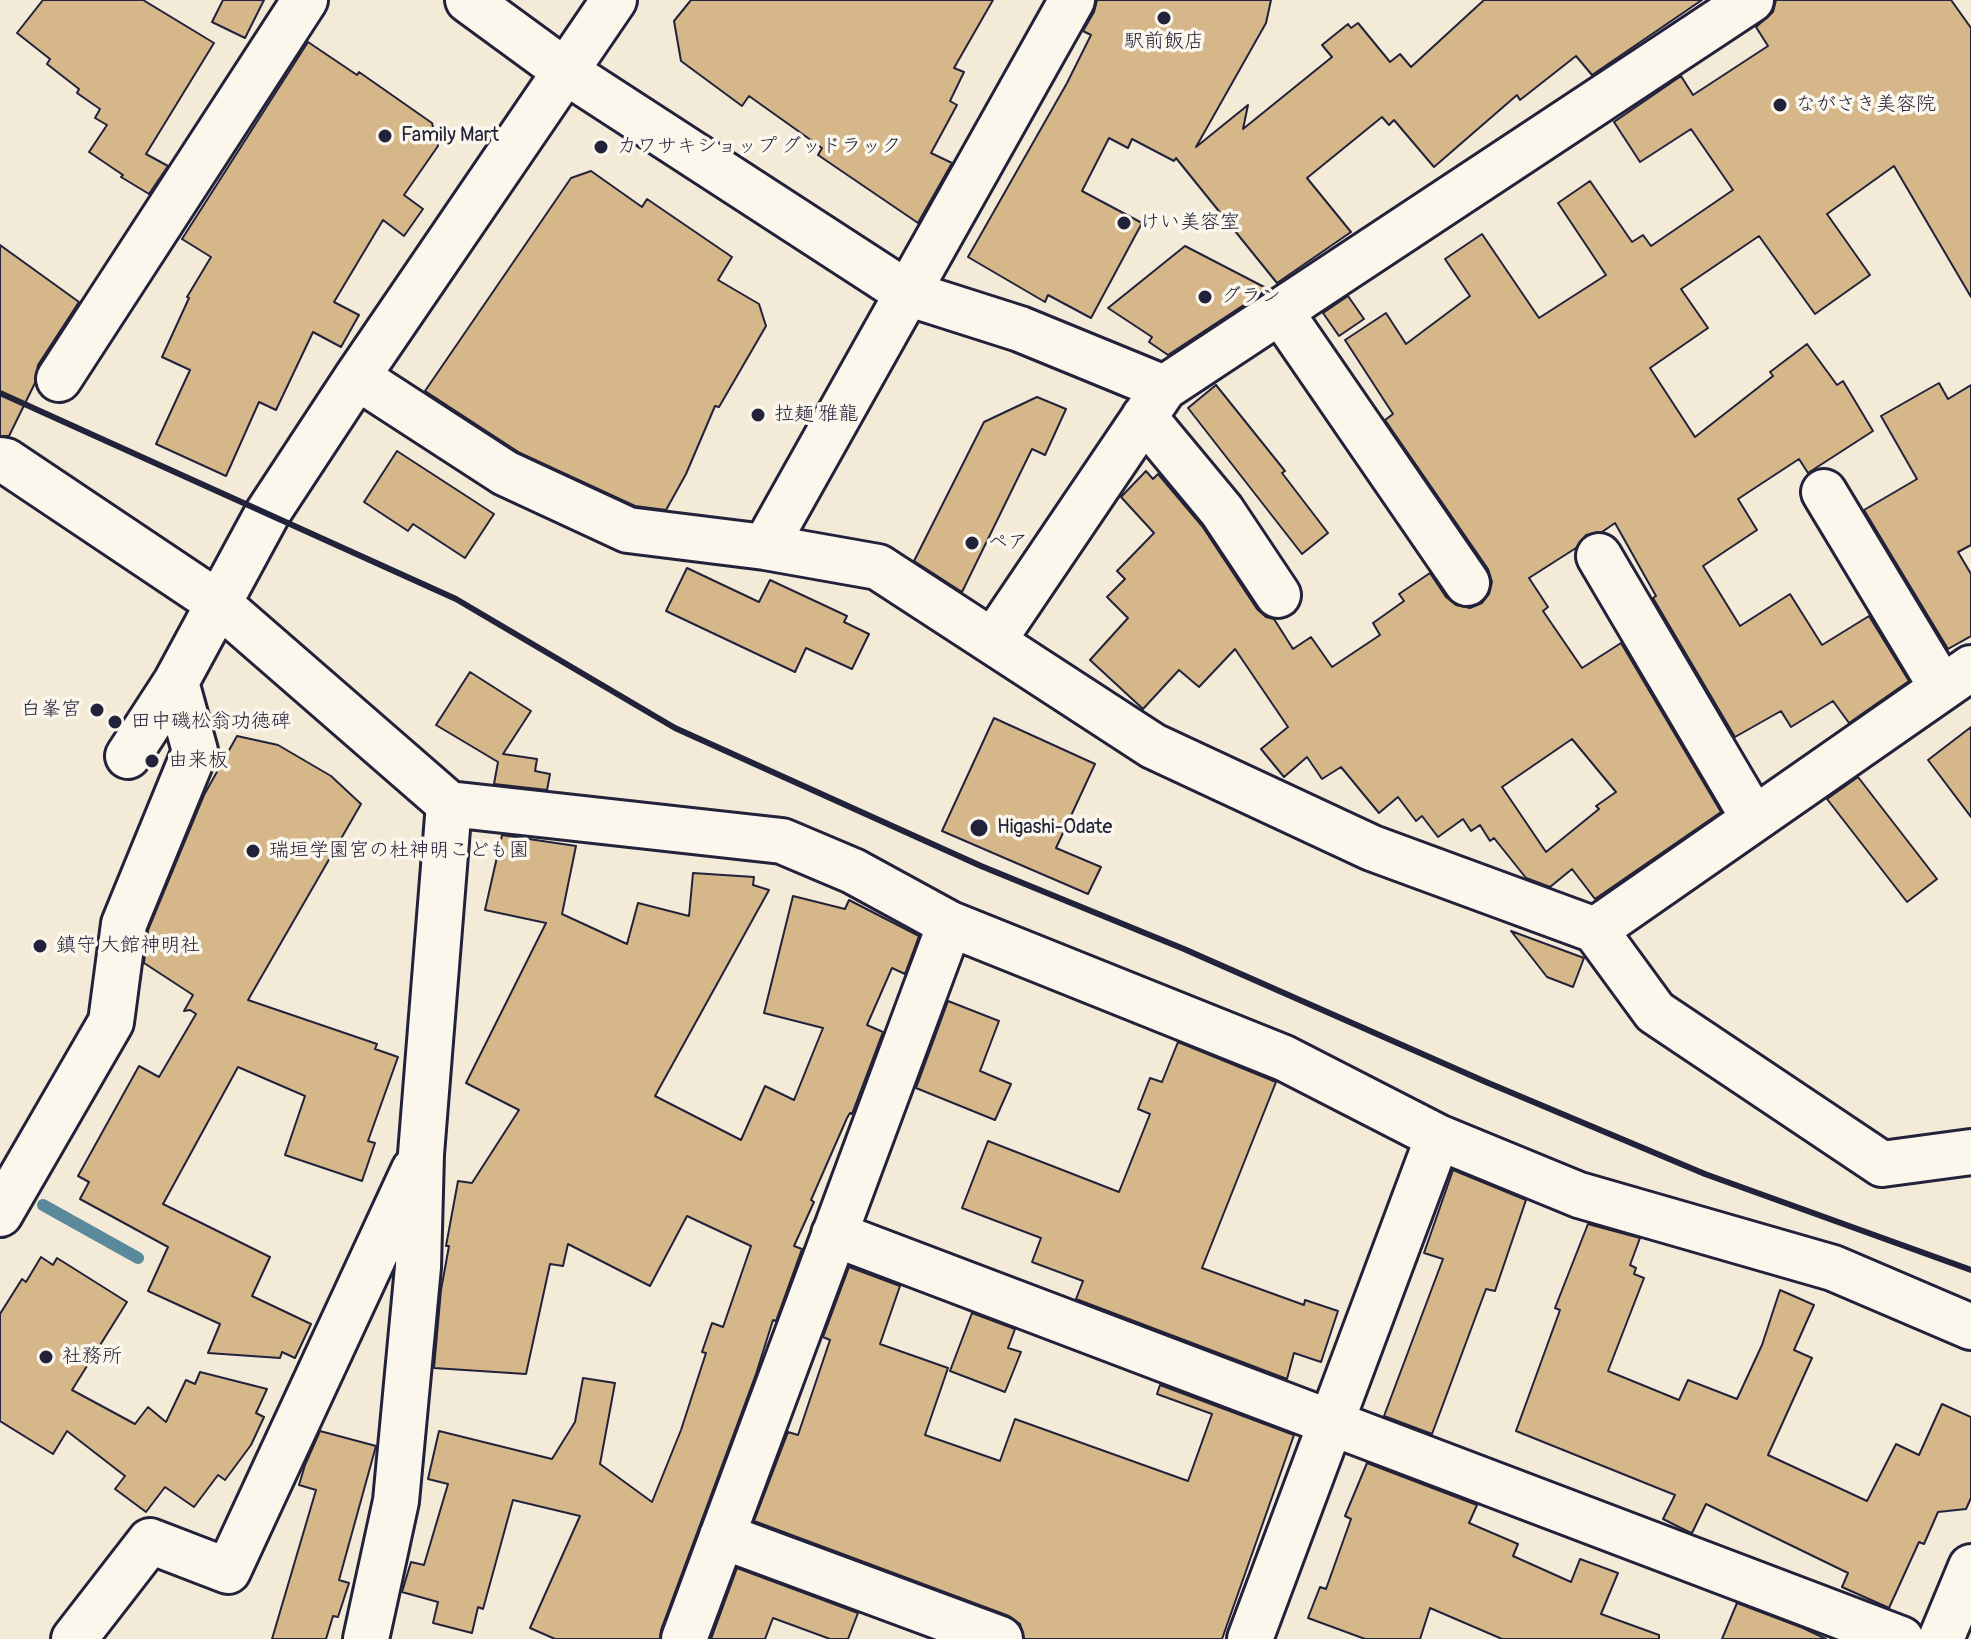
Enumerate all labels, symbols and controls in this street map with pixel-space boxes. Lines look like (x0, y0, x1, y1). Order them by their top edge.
marker: 駅前飯店 (1155, 9, 1173, 27)
place label: 駅前飯店 (1124, 30, 1204, 54)
place label: ながさき美容院 (1796, 93, 1936, 117)
marker: ながさき美容院 (1771, 96, 1789, 114)
place label: Family Mart (401, 124, 499, 148)
marker: Family Mart (376, 127, 394, 145)
place label: カワサキショップ グッドラック (617, 135, 901, 159)
marker: カワサキショップ グッドラック (592, 138, 610, 156)
place label: けい美容室 (1140, 211, 1240, 235)
marker: けい美容室 (1115, 214, 1133, 232)
place label: グラン (1221, 285, 1281, 309)
marker: グラン (1196, 288, 1214, 306)
place label: 拉麺 雅龍 (774, 403, 858, 427)
marker: 拉麺 雅龍 (749, 406, 767, 424)
place label: ペア (988, 531, 1028, 555)
marker: ペア (963, 534, 981, 552)
place label: 白峯宮 (21, 698, 81, 722)
marker: 白峯宮 (88, 701, 106, 719)
place label: 田中磯松翁功徳碑 (131, 710, 291, 734)
marker: 田中磯松翁功徳碑 (106, 713, 124, 731)
place label: 由来板 (168, 749, 228, 773)
marker: 由来板 (143, 752, 161, 770)
place label: Higashi-Odate (997, 816, 1112, 840)
marker: Higashi-Odate (968, 817, 990, 839)
place label: 瑞垣学園宮の杜神明こども園 (269, 839, 529, 863)
marker: 瑞垣学園宮の杜神明こども園 (244, 842, 262, 860)
place label: 鎮守 大館神明社 (56, 934, 200, 958)
marker: 鎮守 大館神明社 (31, 937, 49, 955)
place label: 社務所 (62, 1345, 122, 1369)
marker: 社務所 (37, 1348, 55, 1366)

